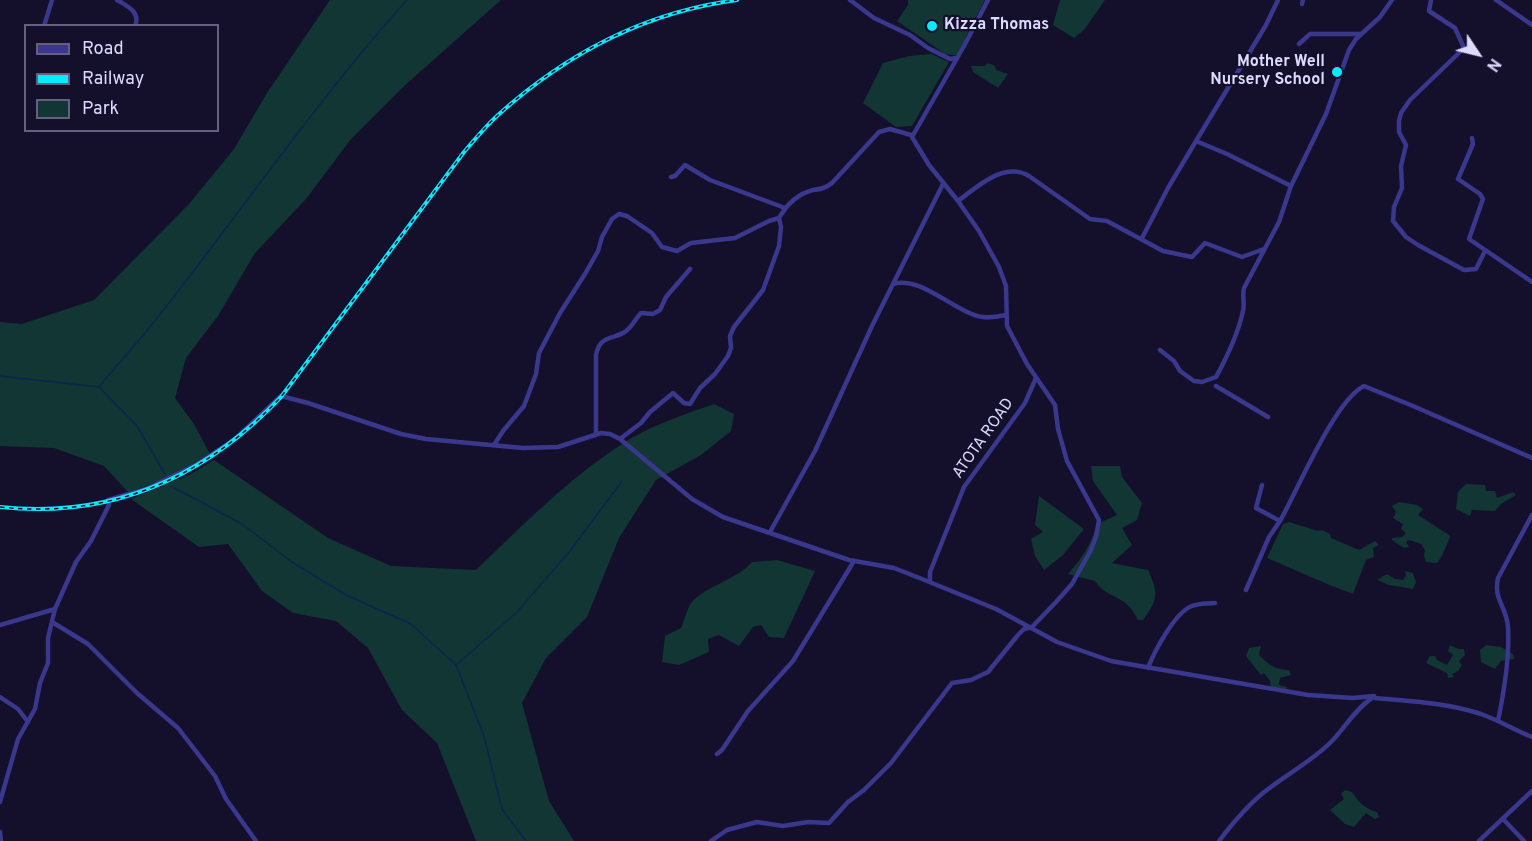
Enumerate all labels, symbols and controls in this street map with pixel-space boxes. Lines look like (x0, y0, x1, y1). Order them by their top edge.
place label: Kizza Thomas (944, 16, 1049, 36)
marker: Kizza Thomas (925, 19, 939, 33)
legend (24, 24, 219, 132)
north arrow (1448, 24, 1508, 84)
text: Road (82, 38, 124, 61)
place label: Mother Well Nursery School (1210, 53, 1325, 91)
text: N (1481, 54, 1504, 75)
marker: Mother Well Nursery School (1330, 65, 1344, 79)
text: Railway (82, 68, 144, 91)
text: Park (82, 98, 119, 121)
street label: ATOTA ROAD (949, 395, 1019, 483)

